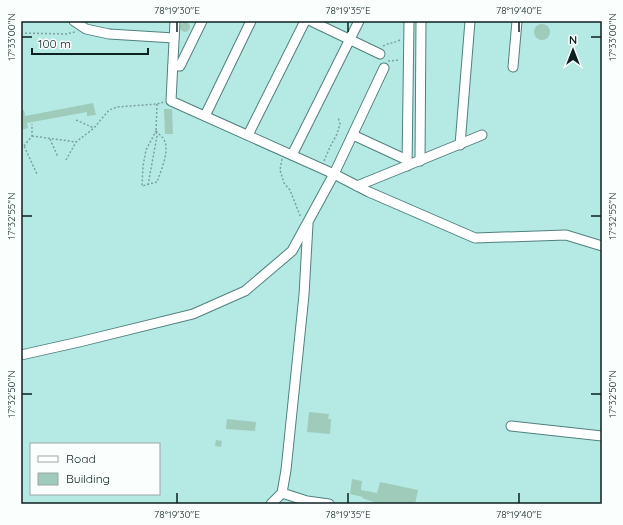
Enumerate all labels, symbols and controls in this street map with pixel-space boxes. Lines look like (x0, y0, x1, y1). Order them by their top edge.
text: 78°19'30"E (154, 4, 200, 17)
text: 78°19'35"E (325, 4, 371, 17)
text: 78°19'40"E (496, 4, 542, 17)
text: 17°33'00"N (5, 13, 18, 61)
text: 17°33'00"N (606, 13, 619, 61)
scale bar (32, 30, 148, 56)
north arrow (553, 30, 593, 70)
text: N (569, 33, 577, 47)
text: 100 m (38, 36, 71, 51)
text: 17°32'55"N (5, 193, 18, 239)
text: 17°32'55"N (606, 193, 619, 239)
text: 17°32'50"N (5, 370, 18, 418)
text: 17°32'50"N (606, 370, 619, 418)
legend (30, 443, 160, 495)
text: Road (66, 451, 96, 466)
text: Building (66, 471, 110, 486)
text: 78°19'30"E (154, 508, 200, 521)
text: 78°19'35"E (325, 508, 371, 521)
text: 78°19'40"E (496, 508, 542, 521)

